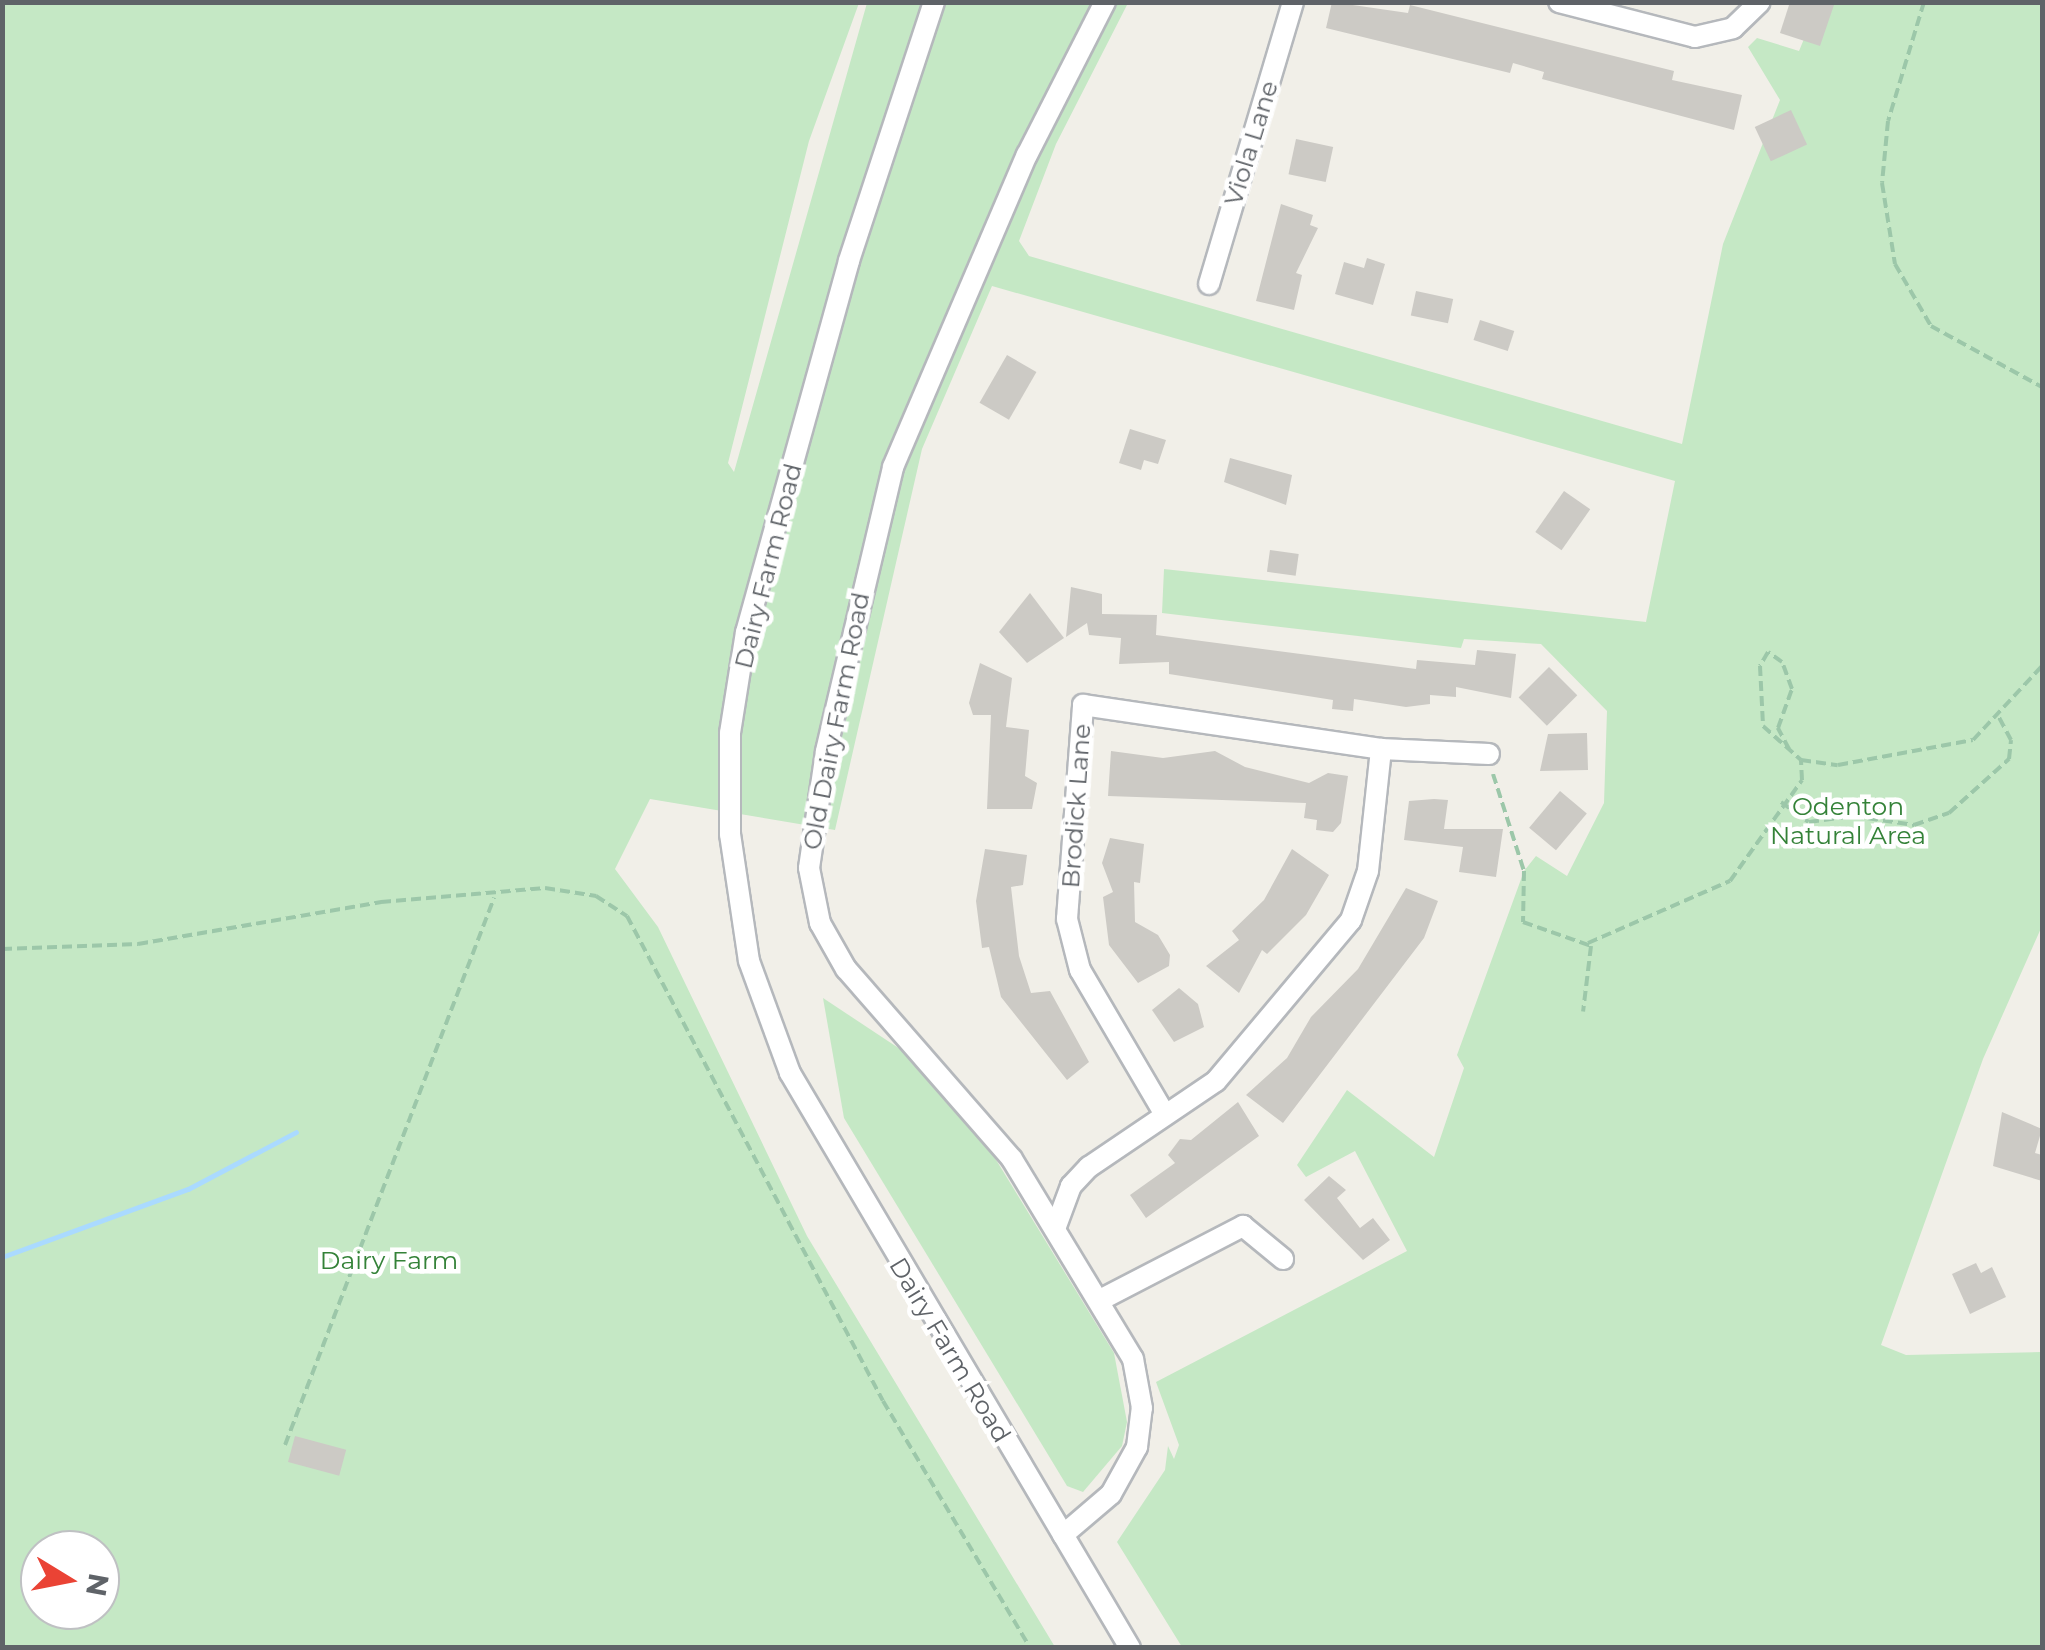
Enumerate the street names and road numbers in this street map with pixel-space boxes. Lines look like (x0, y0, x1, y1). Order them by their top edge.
street label: Viola Lane (1218, 77, 1284, 209)
street label: Dairy Farm Road (728, 460, 808, 672)
street label: Old Dairy Farm Road (796, 590, 876, 852)
street label: Brodick Lane (1055, 723, 1097, 889)
street label: Dairy Farm Road (883, 1252, 1017, 1448)

